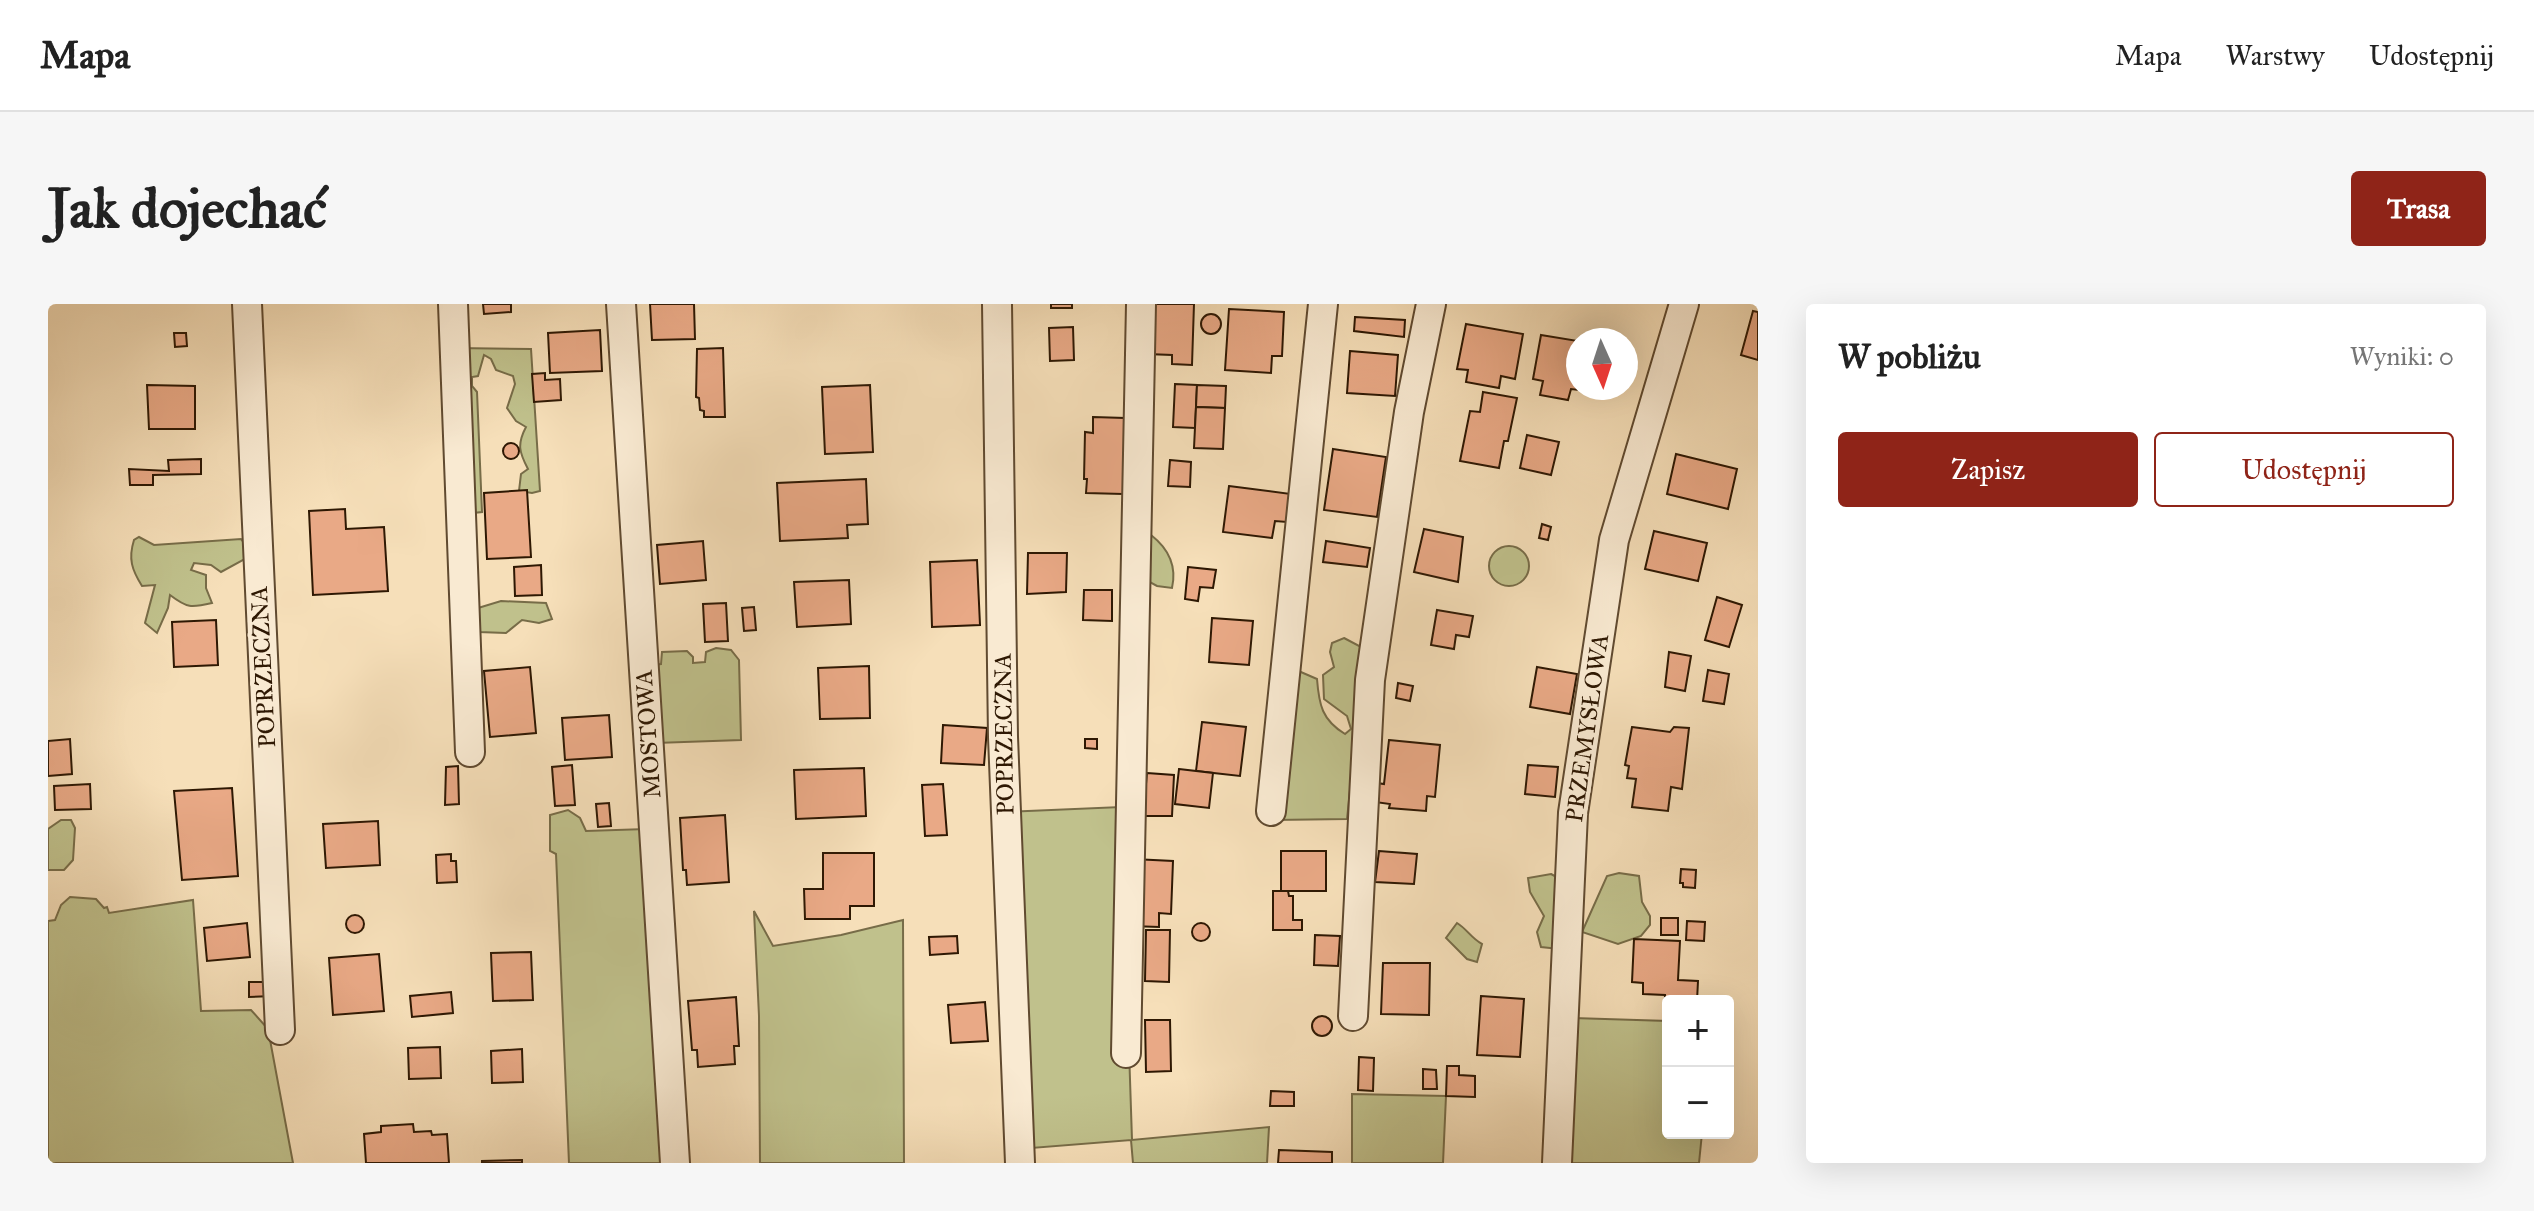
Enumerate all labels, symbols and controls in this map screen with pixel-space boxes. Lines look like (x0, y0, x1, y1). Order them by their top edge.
text: Mapa (40, 32, 130, 78)
text: Mapa (2115, 38, 2182, 73)
text: Warstwy (2226, 38, 2325, 73)
text: Udostępnij (2369, 38, 2494, 73)
button: Trasa (2351, 171, 2486, 246)
text: Jak dojechać (48, 174, 327, 242)
north arrow (1566, 328, 1638, 400)
text: W pobliżu (1838, 336, 1981, 377)
text: Wyniki: 0 (2350, 340, 2454, 372)
button: Zapisz (1838, 432, 2138, 507)
button: Udostępnij (2154, 432, 2454, 507)
street label: POPRZECZNA (244, 585, 282, 749)
street label: PRZEMYSŁOWA (1559, 632, 1615, 824)
street label: POPRZECZNA (988, 653, 1020, 815)
street label: MOSTOWA (629, 669, 667, 799)
map controls (1662, 995, 1734, 1139)
button: + (1662, 995, 1734, 1067)
button: − (1662, 1067, 1734, 1139)

